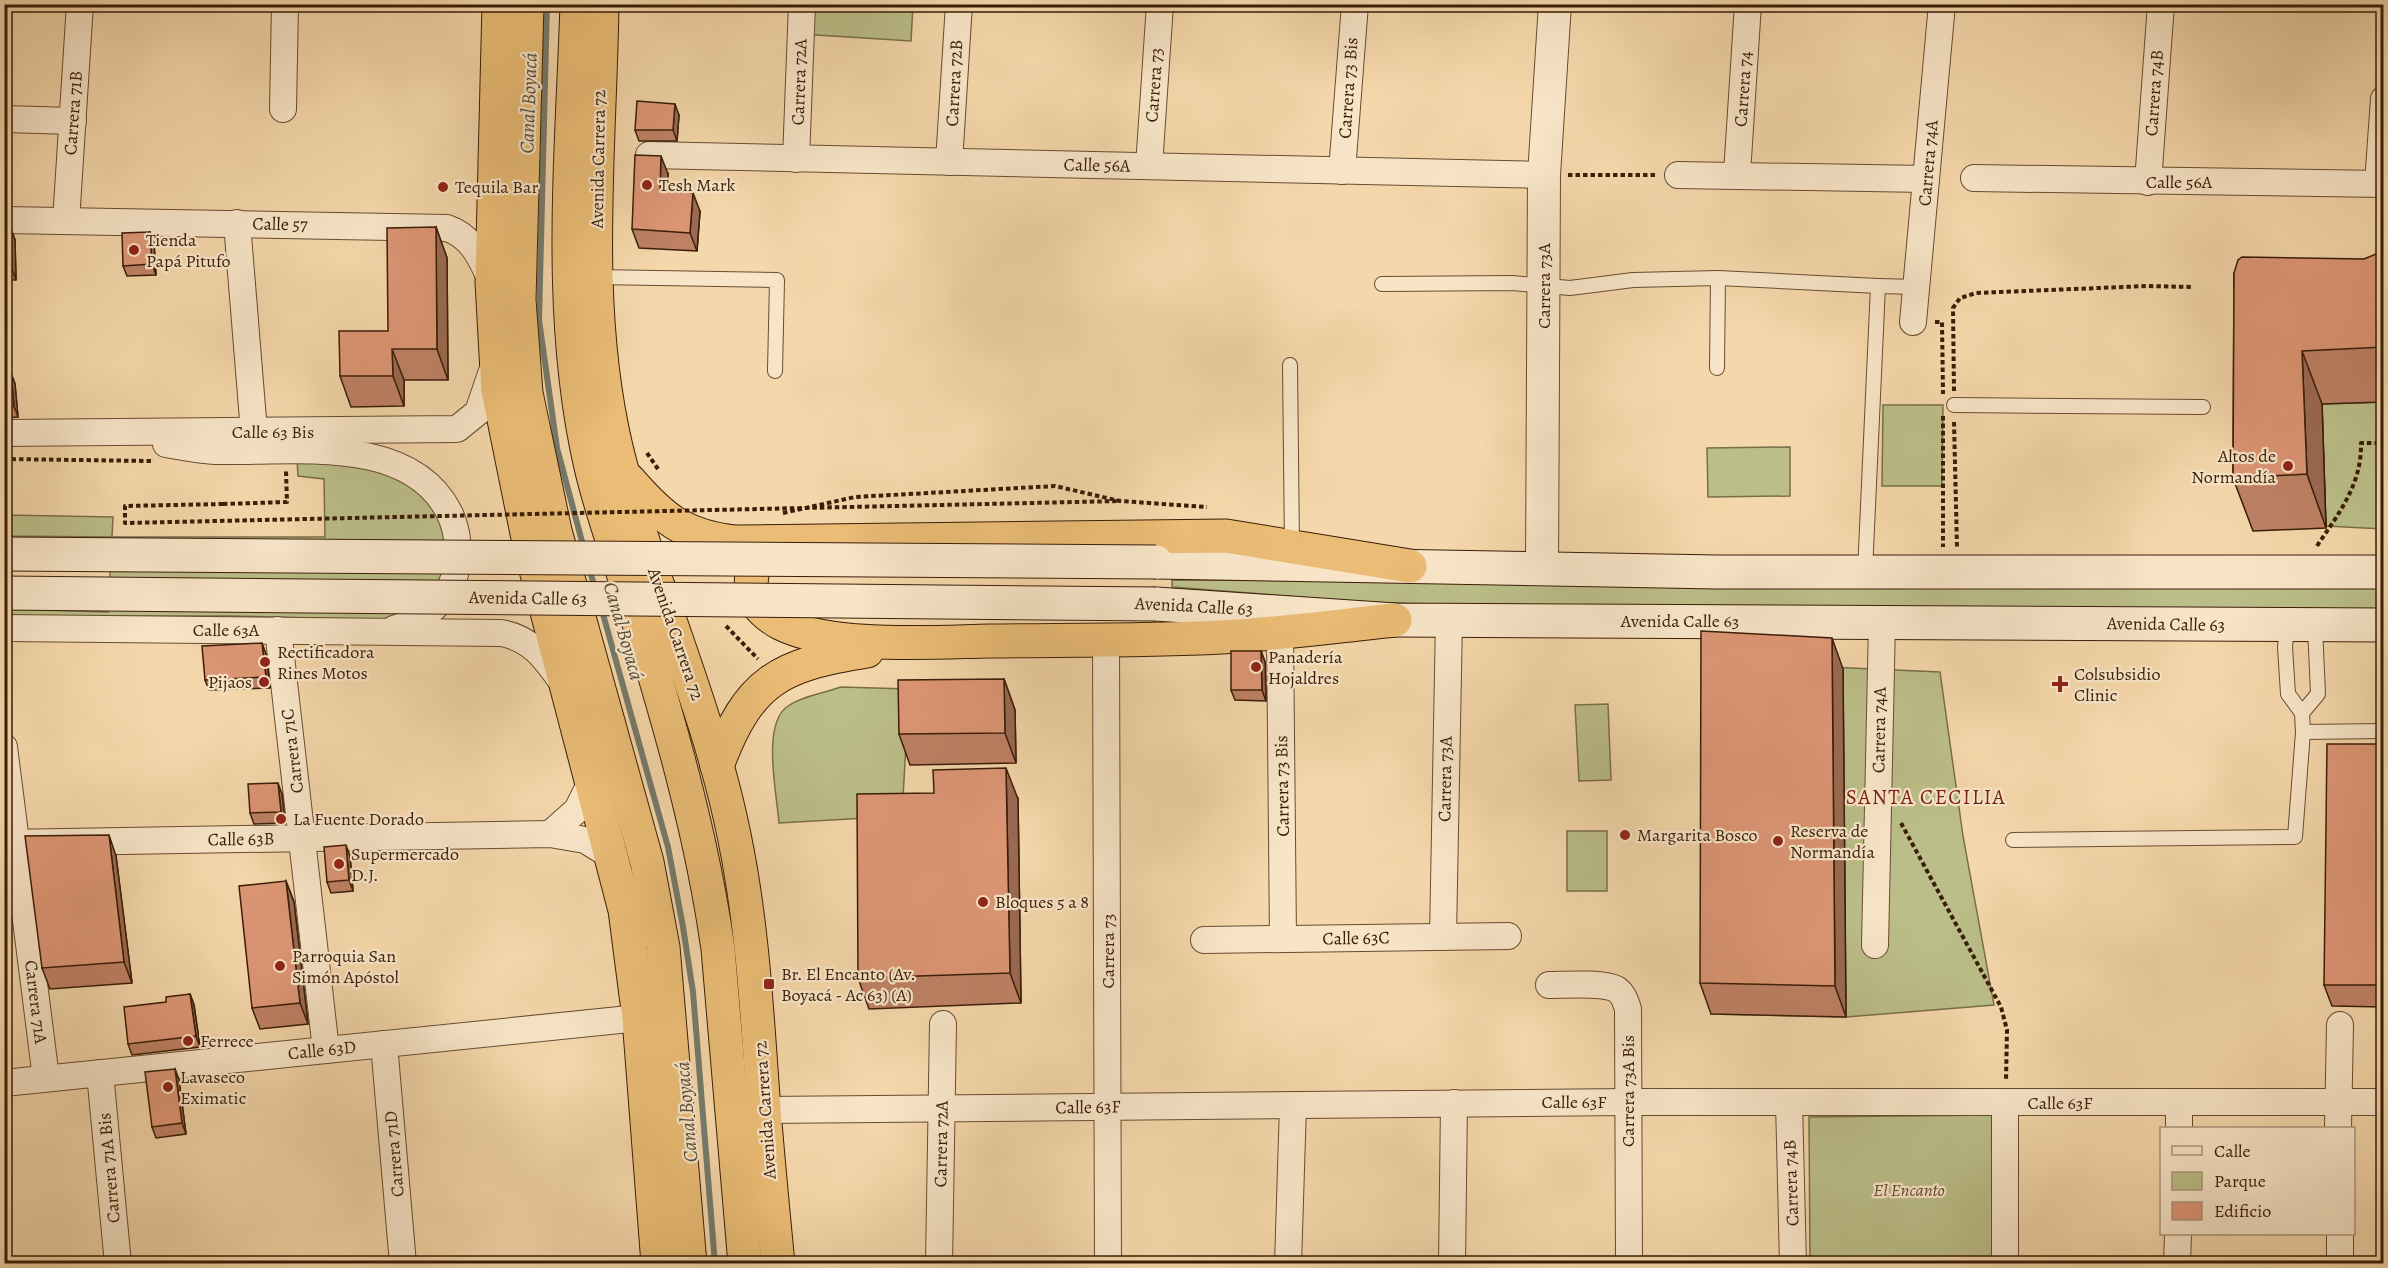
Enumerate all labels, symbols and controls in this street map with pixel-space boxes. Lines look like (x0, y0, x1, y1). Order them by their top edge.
street label: Carrera 73 Bis (1332, 37, 1364, 139)
street label: Carrera 72A (785, 38, 813, 126)
street label: Carrera 72B (940, 39, 968, 127)
street label: Carrera 73 (1139, 47, 1169, 123)
street label: Carrera 74B (2139, 49, 2169, 137)
street label: Carrera 74 (1728, 50, 1758, 128)
water label: Canal Boyacá (513, 52, 544, 154)
street label: Carrera 71B (58, 70, 88, 156)
street label: Avenida Carrera 72 (585, 89, 611, 230)
street label: Carrera 74A (1912, 119, 1944, 207)
street label: Calle 56A (1063, 152, 1131, 178)
street label: Calle 56A (2146, 170, 2213, 194)
place label: Tesh Mark (659, 173, 736, 197)
place label: Tequila Bar (455, 175, 538, 199)
marker: Tesh Mark (640, 178, 654, 192)
marker: Tequila Bar (436, 180, 450, 194)
street label: Calle 57 (252, 212, 308, 236)
place label: Tienda Papá Pitufo (146, 228, 231, 273)
marker: Tienda Papá Pitufo (127, 243, 141, 257)
street label: Carrera 73A (1532, 243, 1556, 329)
street label: Calle 63 Bis (232, 420, 314, 444)
place label: Altos de Normandía (2191, 444, 2277, 489)
marker: Altos de Normandía (2281, 459, 2295, 473)
street label: Avenida Carrera 72 (642, 564, 710, 704)
water label: Canal Boyacá (597, 579, 650, 683)
street label: Avenida Calle 63 (468, 585, 587, 611)
street label: Avenida Calle 63 (1133, 591, 1254, 621)
street label: Avenida Calle 63 (1620, 609, 1739, 633)
street label: Avenida Calle 63 (2106, 611, 2225, 637)
street label: Calle 63A (193, 618, 260, 642)
place label: Rectificadora Rines Motos (277, 640, 375, 685)
place label: Panadería Hojaldres (1268, 645, 1343, 690)
marker: Rectificadora Rines Motos (258, 655, 272, 669)
marker: Panadería Hojaldres (1249, 660, 1263, 674)
place label: Colsubsidio Clinic (2074, 662, 2160, 707)
place label: Pijaos (208, 670, 252, 694)
marker: Pijaos (257, 675, 271, 689)
marker: Colsubsidio Clinic (2051, 675, 2069, 693)
street label: Carrera 74A (1866, 686, 1892, 773)
street label: Carrera 71C (275, 707, 309, 795)
street label: Carrera 73 Bis (1269, 735, 1295, 837)
street label: Carrera 73A (1432, 736, 1458, 822)
district label: SANTA CECILIA (1846, 783, 2006, 811)
place label: La Fuente Dorado (293, 807, 424, 831)
marker: La Fuente Dorado (274, 812, 288, 826)
place label: Reserva de Normandía (1790, 819, 1875, 864)
place label: Margarita Bosco (1637, 823, 1758, 847)
street label: Calle 63B (207, 826, 275, 852)
marker: Margarita Bosco (1618, 828, 1632, 842)
marker: Reserva de Normandía (1771, 834, 1785, 848)
place label: Supermercado D.J. (351, 842, 459, 887)
marker: Supermercado D.J. (332, 857, 346, 871)
place label: Bloques 5 a 8 (995, 890, 1089, 914)
marker: Bloques 5 a 8 (976, 895, 990, 909)
street label: Carrera 73 (1096, 913, 1120, 989)
street label: Calle 63C (1322, 925, 1390, 951)
place label: Parroquia San Simón Apóstol (292, 944, 400, 989)
street label: Carrera 71A (19, 959, 53, 1046)
marker: Parroquia San Simón Apóstol (273, 959, 287, 973)
place label: Br. El Encanto (Av. Boyacá - Ac 63) (A) (781, 962, 916, 1007)
marker: Br. El Encanto (Av. Boyacá - Ac 63) (A) (762, 977, 776, 991)
place label: Ferrece (200, 1029, 254, 1053)
marker: Ferrece (181, 1034, 195, 1048)
street label: Calle 63D (287, 1034, 357, 1066)
street label: Carrera 73A Bis (1616, 1035, 1640, 1147)
street label: Avenida Carrera 72 (748, 1040, 782, 1181)
water label: Canal Boyacá (669, 1060, 704, 1163)
place label: Lavaseco Eximatic (180, 1065, 246, 1110)
marker: Lavaseco Eximatic (161, 1080, 175, 1094)
street label: Calle 63F (1541, 1090, 1607, 1114)
street label: Calle 63F (2027, 1091, 2093, 1115)
street label: Calle 63F (1055, 1094, 1121, 1120)
street label: Carrera 72A (928, 1100, 954, 1188)
street label: Carrera 71D (378, 1110, 410, 1198)
street label: Carrera 71A Bis (92, 1112, 126, 1224)
legend (2160, 1127, 2355, 1235)
street label: Carrera 74B (1777, 1139, 1805, 1227)
text: Calle (2214, 1139, 2251, 1163)
text: Parque (2214, 1169, 2266, 1193)
park label: El Encanto (1873, 1178, 1945, 1202)
text: Edificio (2214, 1199, 2271, 1223)

